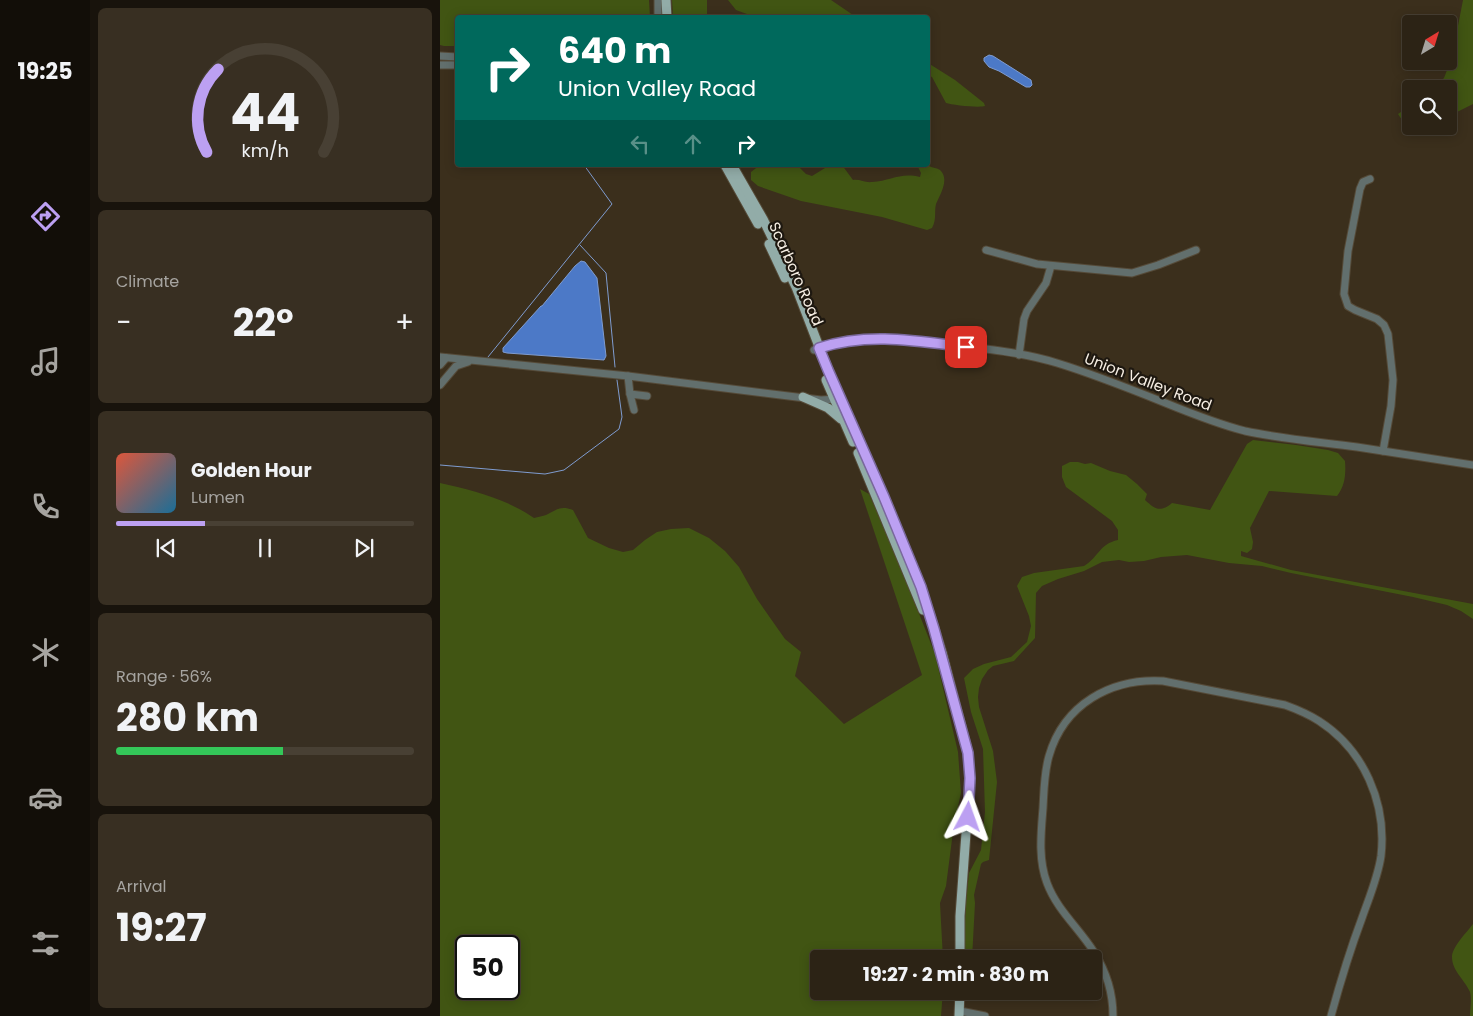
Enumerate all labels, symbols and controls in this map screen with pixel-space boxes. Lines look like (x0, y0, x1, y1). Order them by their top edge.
north arrow (1402, 15, 1458, 70)
map controls (1402, 15, 1457, 135)
text: 640 m (558, 26, 671, 75)
icon: right (475, 35, 540, 100)
text: 19:25 (18, 56, 72, 87)
text: Union Valley Road (558, 73, 756, 104)
text: 44 (230, 76, 300, 149)
button: search (1402, 80, 1457, 135)
icon: left (626, 130, 654, 158)
icon: ahead (679, 130, 707, 158)
icon: right (732, 130, 760, 158)
text: km/h (241, 138, 289, 163)
icon: directions (28, 199, 63, 234)
street label: Scarboro Road (764, 219, 829, 329)
text: Climate (116, 270, 179, 293)
text: 22° (233, 296, 294, 349)
text: − (116, 303, 131, 342)
text: + (395, 303, 414, 342)
pin (945, 326, 987, 368)
icon: arrive (952, 333, 980, 361)
icon: music (28, 344, 63, 379)
street label: Union Valley Road (1081, 348, 1215, 416)
text: Golden Hour (191, 457, 312, 484)
text: Lumen (191, 486, 245, 509)
icon: phone (28, 489, 63, 524)
icon: previous (152, 534, 180, 562)
icon: pause (251, 534, 279, 562)
icon: next (350, 534, 378, 562)
icon: climate (28, 635, 63, 670)
text: Range · 56% (116, 665, 212, 688)
text: 280 km (116, 691, 259, 744)
icon: car (28, 780, 63, 815)
position arrow (941, 790, 993, 842)
text: Arrival (116, 875, 166, 898)
text: 19:27 (116, 901, 206, 954)
icon: filters (28, 926, 63, 961)
speed limit sign: 50 (455, 935, 520, 1000)
text: 19:27 · 2 min · 830 m (863, 961, 1049, 988)

